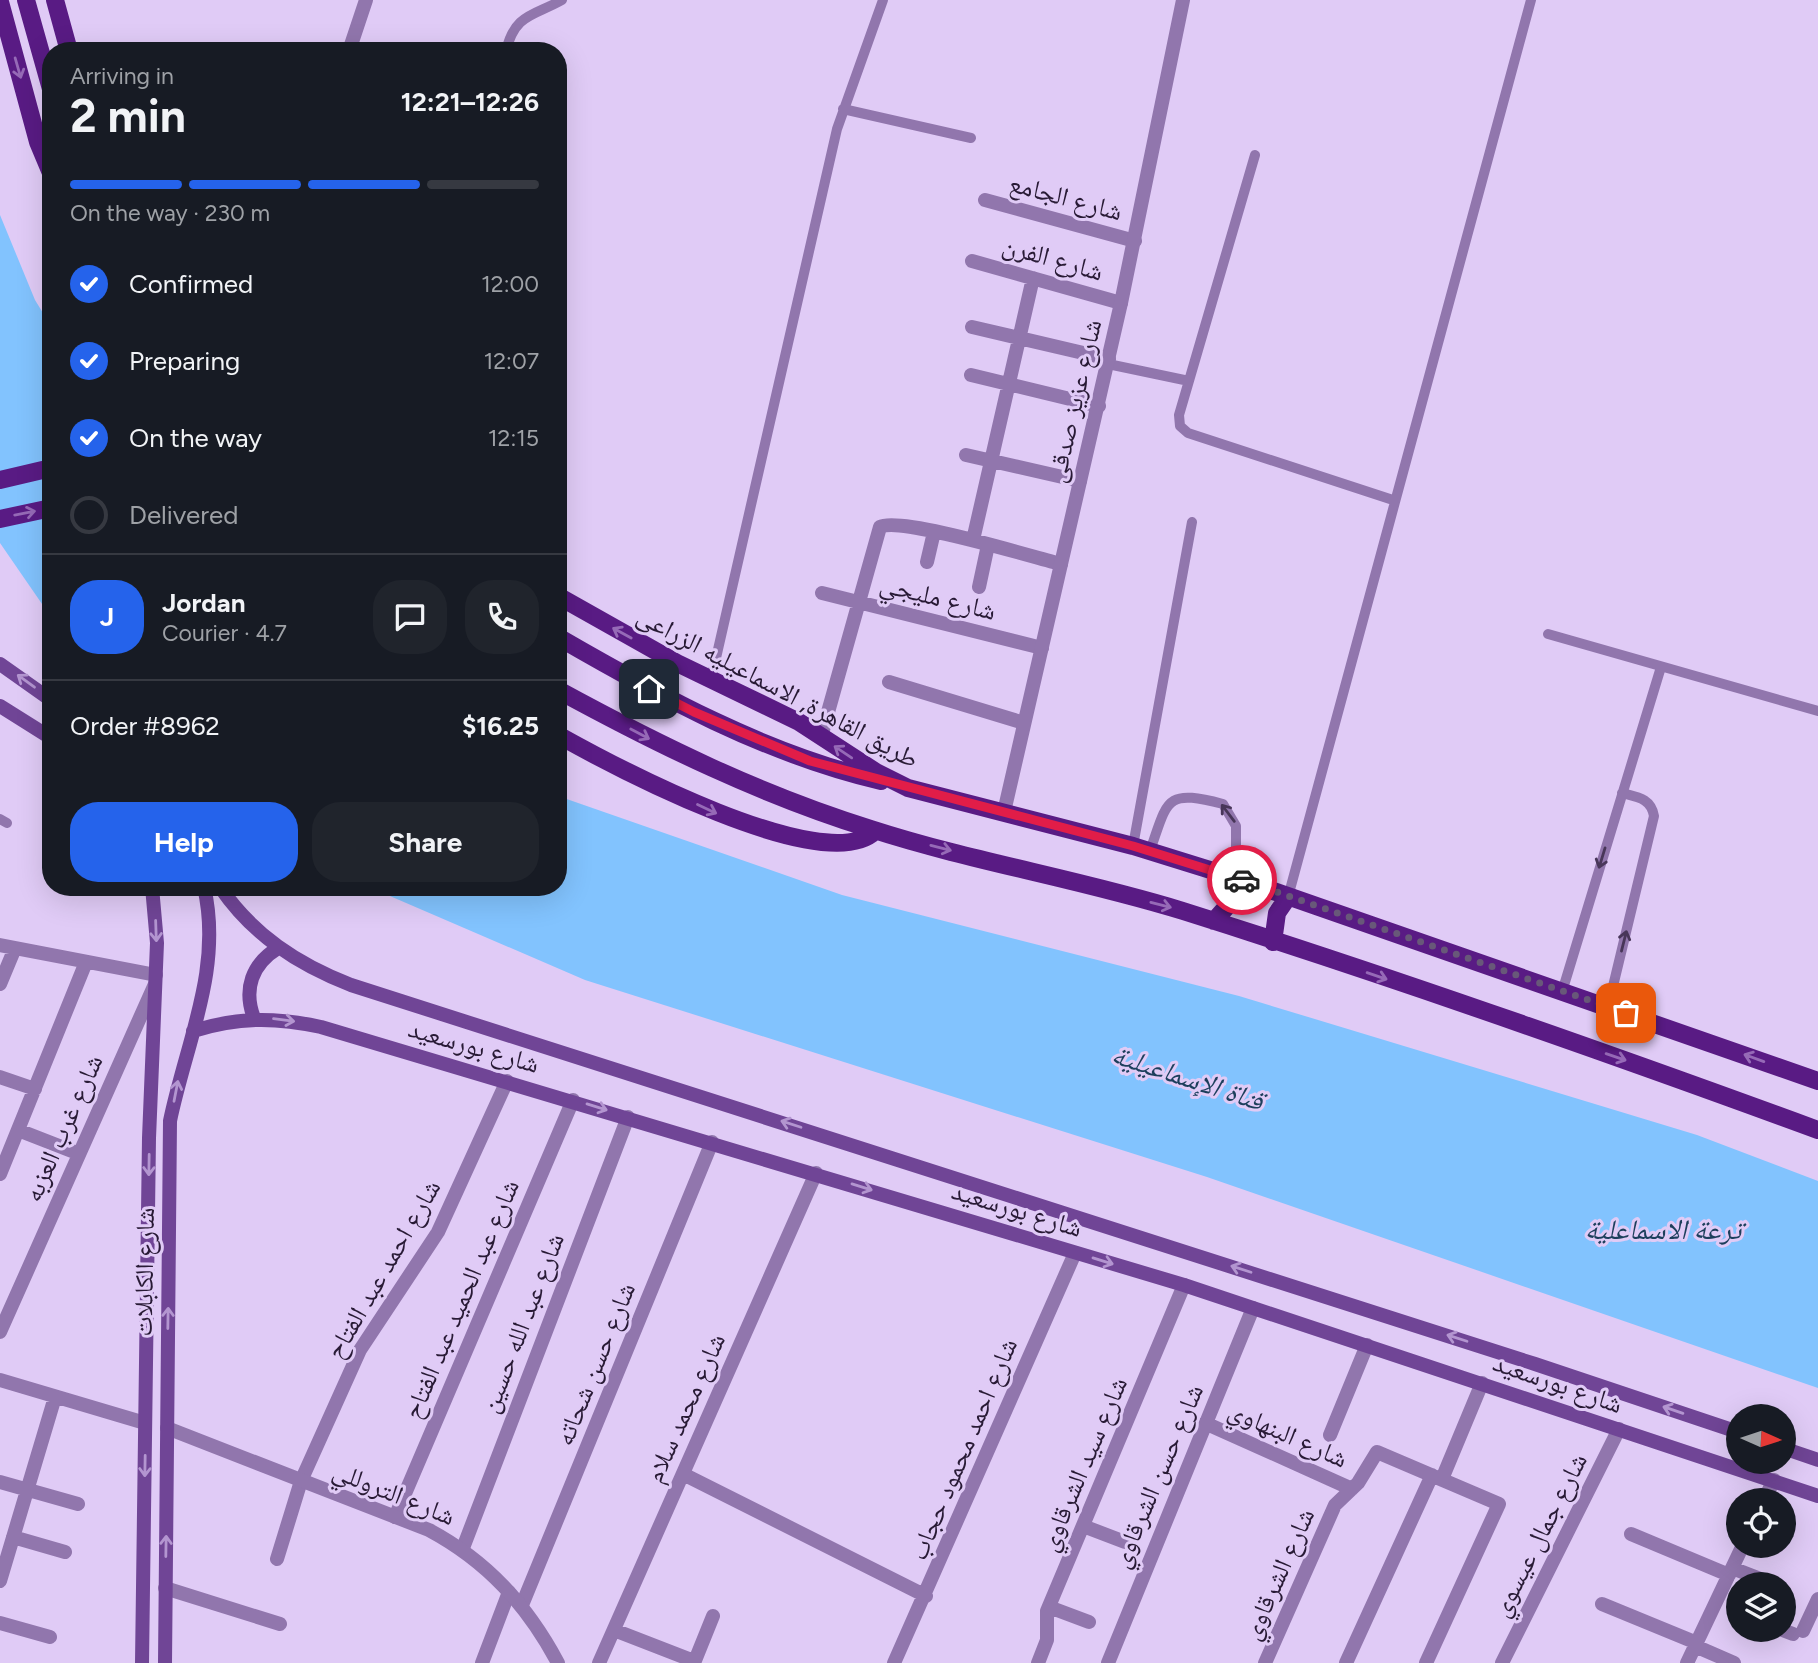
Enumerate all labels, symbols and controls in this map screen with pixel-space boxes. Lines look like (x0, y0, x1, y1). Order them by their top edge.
one-way arrow (12, 57, 25, 79)
text: Arriving in (70, 62, 174, 90)
text: 12:21–12:26 (401, 86, 539, 118)
text: 2 min (70, 88, 186, 144)
street label: شارع الجامع (1006, 167, 1126, 228)
text: On the way · 230 m (70, 199, 270, 227)
street label: شارع الفرن (999, 228, 1107, 288)
icon: check (70, 265, 108, 303)
text: Confirmed (129, 268, 253, 300)
text: 12:00 (481, 270, 539, 298)
street label: شارع عزيز صدقى (1040, 316, 1108, 486)
icon: check (70, 342, 108, 380)
text: Preparing (129, 345, 240, 377)
text: 12:07 (484, 347, 539, 375)
icon: check (70, 419, 108, 457)
text: On the way (129, 422, 262, 454)
text: 12:15 (488, 424, 539, 452)
text: Delivered (129, 499, 238, 531)
one-way arrow (13, 506, 36, 519)
street label: شارع مليجي (875, 567, 999, 631)
button: chat (373, 580, 447, 654)
button: phone (465, 580, 539, 654)
text: Jordan (162, 587, 245, 619)
street label: طريق القاهرة, الاسماعيليه الزراعى (632, 599, 924, 775)
text: J (100, 601, 114, 633)
text: Courier · 4.7 (162, 619, 287, 647)
one-way arrow (612, 626, 632, 640)
pin (619, 659, 679, 719)
icon: home (630, 670, 668, 708)
one-way arrow (17, 674, 36, 689)
text: Order #8962 (70, 710, 220, 742)
text: $16.25 (462, 710, 539, 742)
one-way arrow (629, 728, 650, 742)
one-way arrow (834, 745, 853, 759)
button: Help (70, 802, 298, 882)
button: Share (312, 802, 539, 882)
one-way arrow (696, 803, 718, 816)
one-way arrow (1221, 803, 1236, 822)
one-way arrow (929, 842, 952, 855)
courier (1207, 845, 1277, 915)
one-way arrow (1595, 847, 1608, 869)
icon: car (1223, 861, 1261, 899)
one-way arrow (1149, 899, 1172, 912)
one-way arrow (150, 919, 163, 942)
one-way arrow (1618, 930, 1631, 952)
one-way arrow (1365, 971, 1387, 984)
pin (1596, 983, 1656, 1043)
icon: bag (1607, 994, 1645, 1032)
street label: شارع بورسعيد (405, 1012, 543, 1080)
one-way arrow (272, 1013, 295, 1026)
water label: قناة الإسماعيلية (1108, 1037, 1271, 1119)
street label: شارع غرب العزبه (16, 1049, 110, 1207)
one-way arrow (1743, 1051, 1765, 1063)
one-way arrow (1604, 1052, 1626, 1064)
one-way arrow (170, 1080, 184, 1103)
one-way arrow (586, 1102, 608, 1115)
one-way arrow (780, 1117, 802, 1130)
one-way arrow (142, 1154, 156, 1177)
street label: شارع احمد عبد الفتاح (319, 1174, 447, 1364)
street label: شارع بورسعيد (948, 1174, 1086, 1244)
street label: شارع عبد الحميد عبد الفتاح (396, 1175, 526, 1423)
one-way arrow (851, 1182, 873, 1194)
street label: شارع الكابلات (127, 1207, 161, 1337)
water label: ترعة الاسماعلية (1585, 1212, 1747, 1246)
street label: شارع عبد الله حسين (473, 1229, 571, 1417)
one-way arrow (1092, 1256, 1114, 1269)
one-way arrow (1230, 1262, 1252, 1274)
street label: شارع حسن شحاته (548, 1278, 642, 1450)
one-way arrow (161, 1307, 175, 1330)
street label: شارع محمد سلام (638, 1328, 734, 1488)
one-way arrow (1447, 1331, 1469, 1344)
street label: شارع احمد محمود حجاب (902, 1333, 1024, 1565)
street label: شارع بورسعيد (1489, 1346, 1627, 1420)
street label: شارع سيد الشرقاوي (1032, 1372, 1138, 1558)
street label: شارع حسن الشرقاوي (1104, 1379, 1214, 1574)
street label: شارع البنهاوي (1221, 1393, 1353, 1479)
one-way arrow (1663, 1403, 1685, 1416)
north arrow (1726, 1404, 1796, 1474)
map controls (1726, 1404, 1796, 1642)
street label: شارع جمال عيسوي (1484, 1448, 1598, 1624)
one-way arrow (138, 1454, 152, 1477)
street label: شارع التروللي (326, 1454, 460, 1536)
button: locate (1726, 1488, 1796, 1558)
street label: شارع الشرقاوي (1235, 1503, 1326, 1647)
one-way arrow (159, 1535, 173, 1558)
button: layers (1726, 1572, 1796, 1642)

